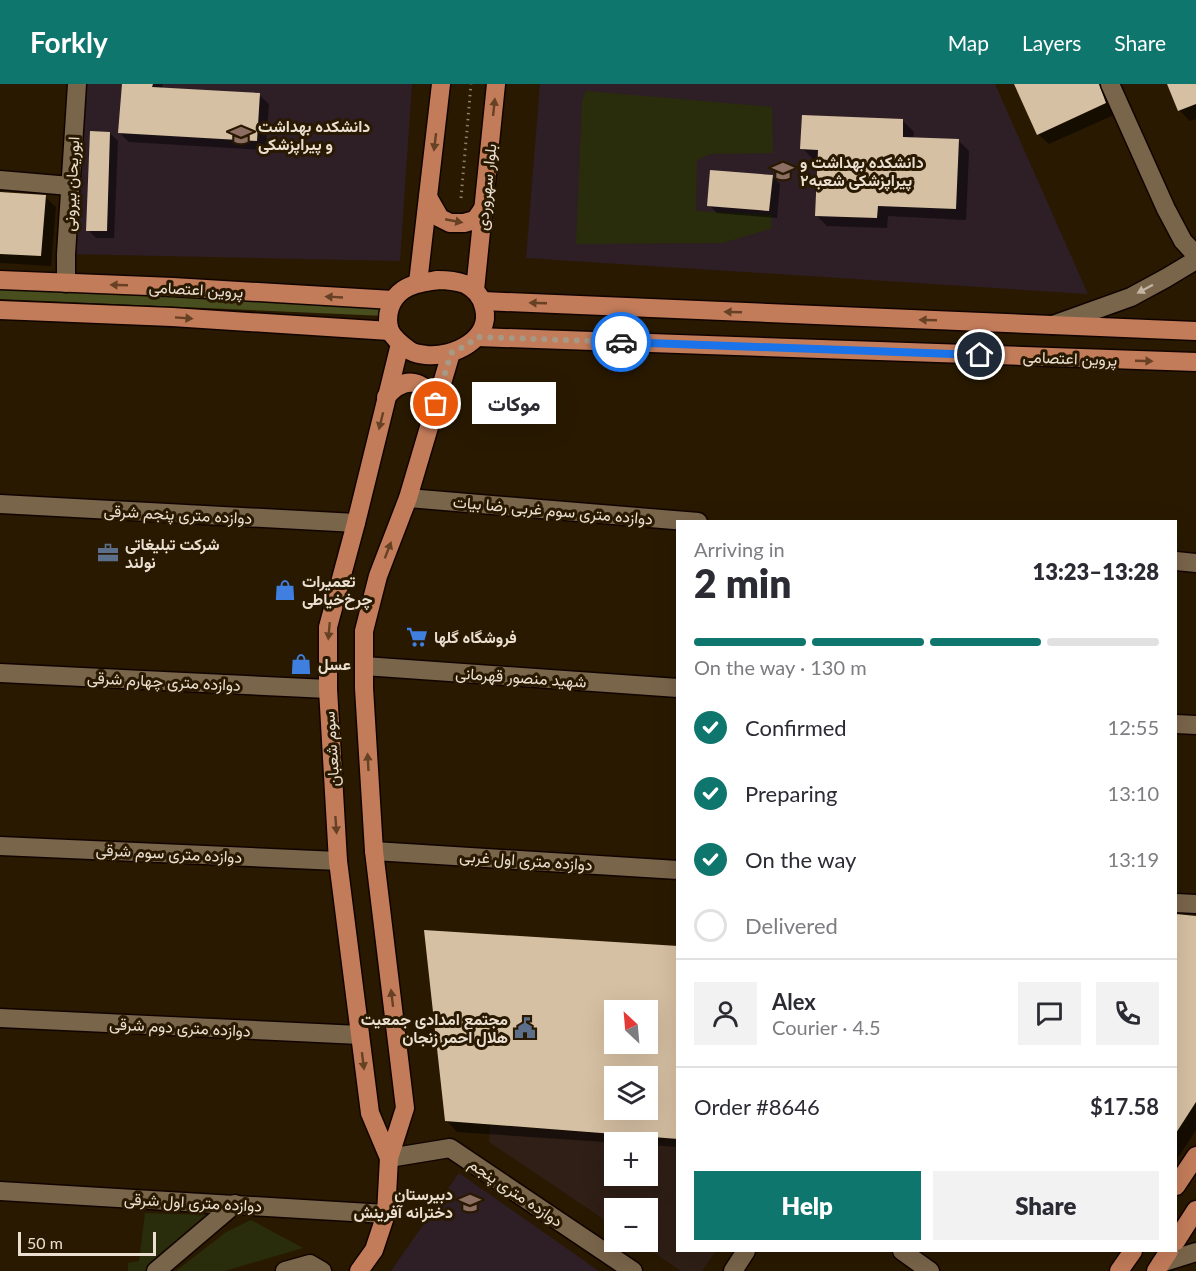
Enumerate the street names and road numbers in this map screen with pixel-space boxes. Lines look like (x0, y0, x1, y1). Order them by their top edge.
street label: ابوریحان بیرونی (59, 136, 84, 232)
street label: بلوار سهروردی (472, 143, 501, 231)
street label: پروین اعتصامی (148, 277, 244, 303)
street label: پروین اعتصامی (1022, 346, 1118, 372)
street label: دوازده متری سوم غربی رضا بیات (452, 491, 654, 530)
street label: دوازده متری پنجم شرقی (103, 500, 253, 530)
street label: شهید منصور قهرمانی (455, 662, 587, 693)
street label: دوازده متری چهارم شرقی (87, 667, 241, 697)
street label: سوم شعبان (318, 710, 345, 787)
street label: دوازده متری سوم شرقی (95, 839, 243, 868)
street label: دوازده متری اول غربی (459, 845, 593, 876)
street label: دوازده متری دوم شرقی (109, 1013, 251, 1042)
street label: دوازده متری پنجم (464, 1153, 567, 1232)
street label: دوازده متری اول شرقی (123, 1188, 263, 1217)

